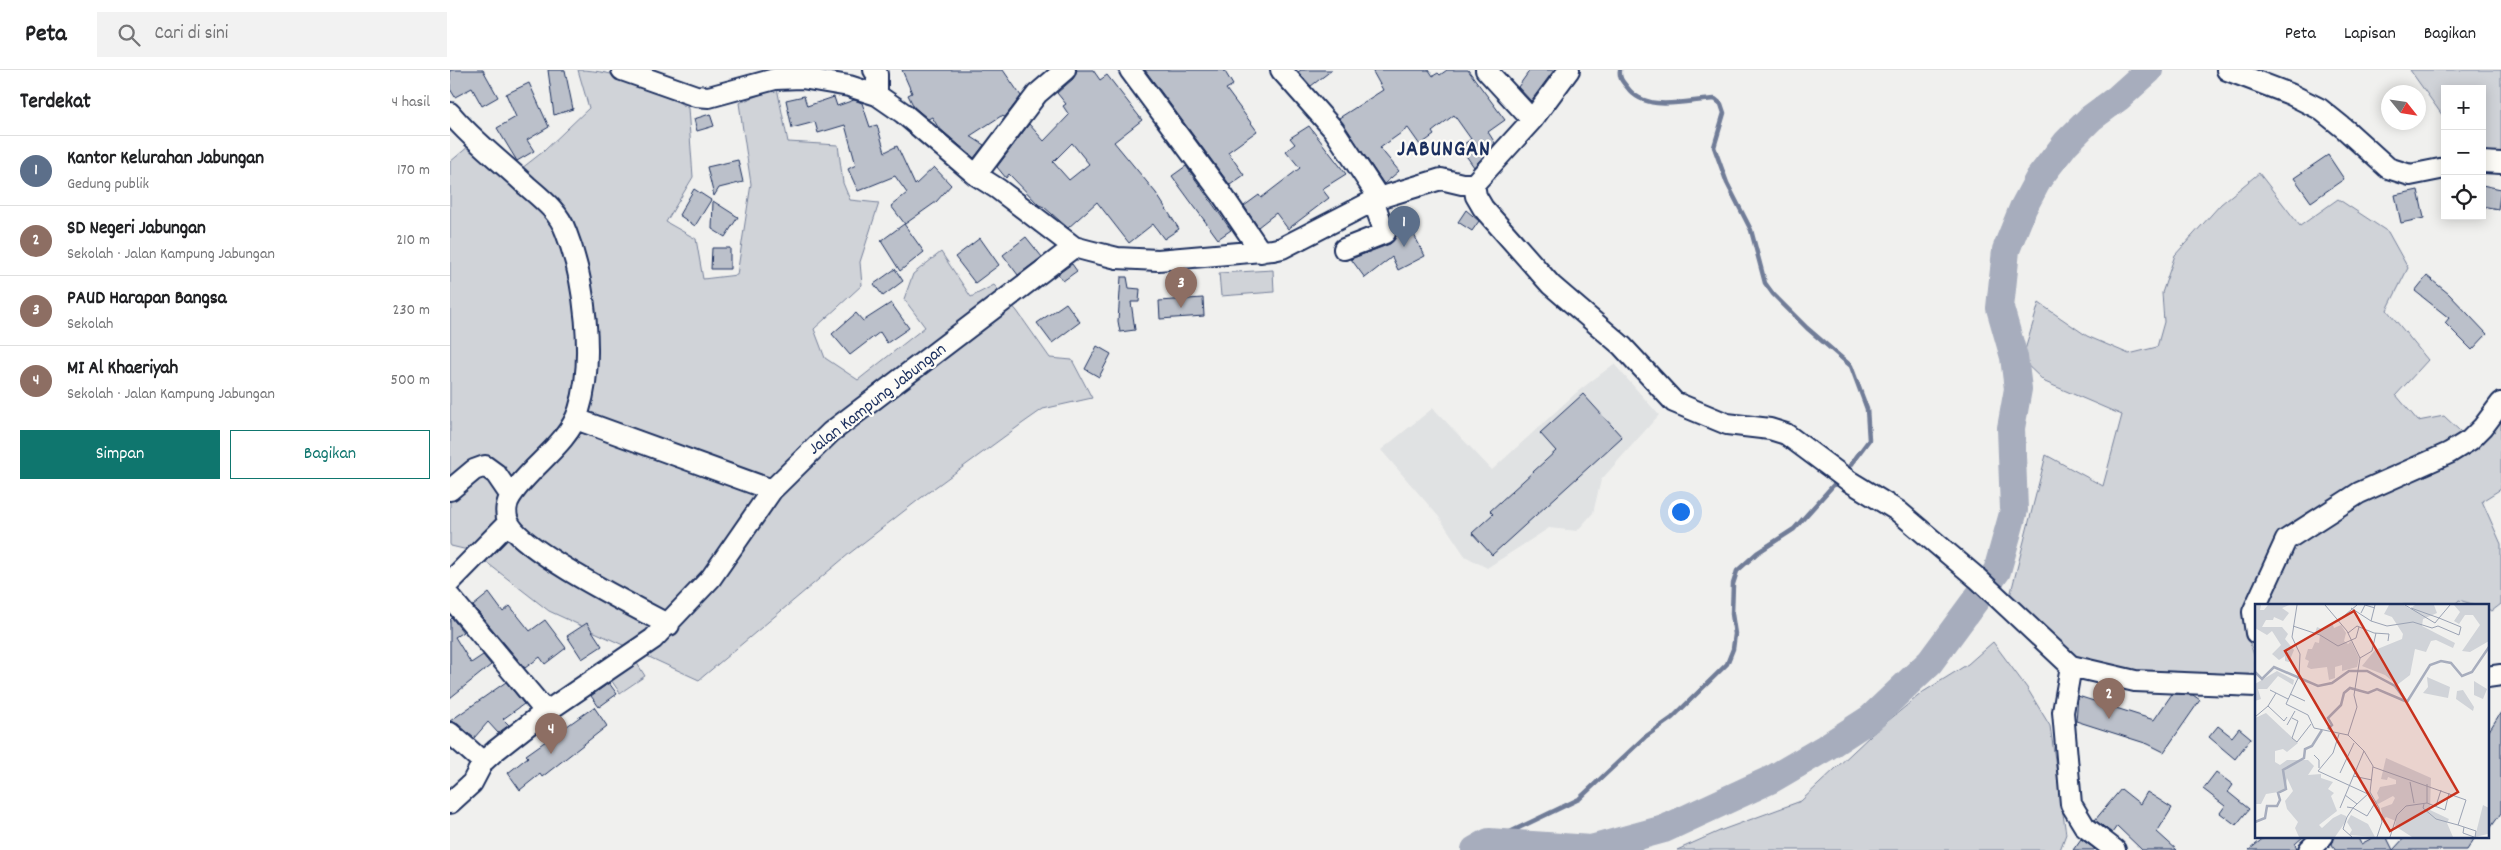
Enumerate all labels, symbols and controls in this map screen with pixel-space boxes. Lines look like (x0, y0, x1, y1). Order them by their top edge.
search box (97, 12, 447, 57)
text: Peta (25, 18, 67, 52)
icon: search (115, 21, 143, 49)
text: Cari di sini (155, 21, 228, 48)
text: Peta (2285, 22, 2316, 47)
text: Lapisan (2344, 22, 2396, 47)
text: Bagikan (2424, 22, 2476, 47)
north arrow (2381, 85, 2426, 130)
map controls (2441, 85, 2486, 220)
button: + (2441, 85, 2486, 130)
text: Terdekat (20, 88, 91, 118)
text: 4 hasil (391, 91, 430, 114)
button: − (2441, 130, 2486, 175)
district label: JABUNGAN (1397, 135, 1491, 166)
text: Kantor Kelurahan Jabungan (67, 146, 264, 173)
text: 1 (34, 159, 38, 182)
text: 170 m (397, 159, 430, 182)
text: Gedung publik (67, 173, 149, 196)
button: locate (2441, 175, 2486, 220)
pin: 1 (1388, 206, 1420, 247)
text: SD Negeri Jabungan (67, 216, 206, 243)
text: 2 (33, 229, 40, 252)
text: 210 m (396, 229, 430, 252)
text: Sekolah · Jalan Kampung Jabungan (67, 243, 275, 266)
pin: 3 (1165, 267, 1197, 308)
text: PAUD Harapan Bangsa (67, 286, 227, 313)
text: 3 (32, 299, 40, 322)
text: 230 m (393, 299, 430, 322)
text: Sekolah (67, 313, 113, 336)
street label: Jalan Kampung Jabungan (804, 338, 952, 462)
text: MI Al Khaeriyah (67, 356, 178, 383)
text: 4 (33, 369, 39, 392)
text: 500 m (390, 369, 430, 392)
text: Sekolah · Jalan Kampung Jabungan (67, 383, 275, 406)
button: Simpan (20, 430, 220, 479)
button: Bagikan (230, 430, 430, 479)
your location (1668, 499, 1694, 525)
inset map (2255, 604, 2488, 838)
pin: 2 (2093, 678, 2125, 719)
pin: 4 (535, 713, 567, 754)

